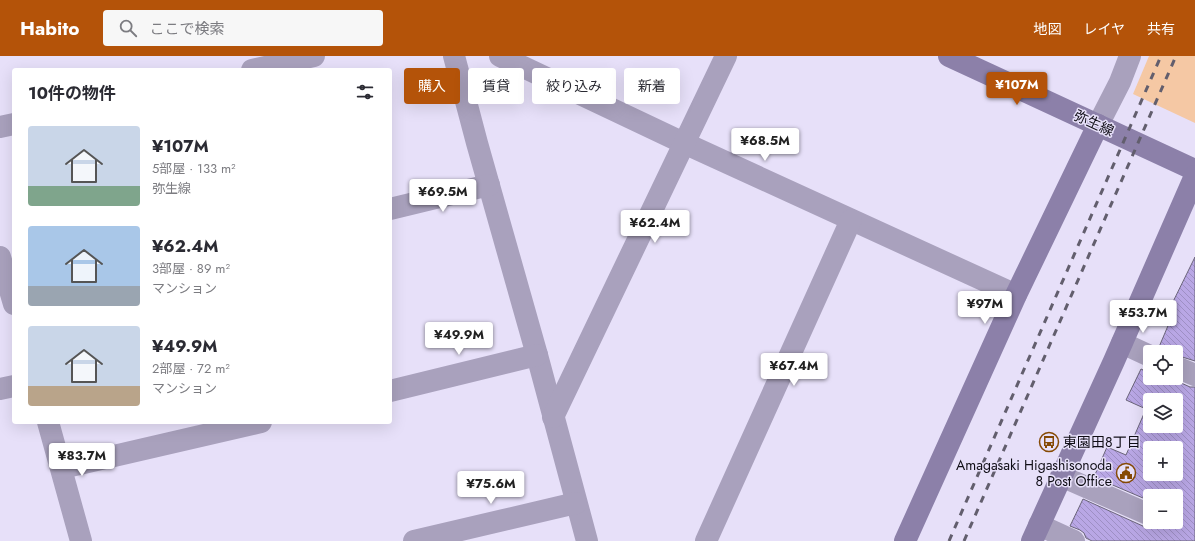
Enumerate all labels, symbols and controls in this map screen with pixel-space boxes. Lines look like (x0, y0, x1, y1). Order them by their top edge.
search box (103, 10, 383, 46)
text: Habito (20, 15, 79, 42)
icon: search (117, 17, 139, 39)
text: ここで検索 (149, 18, 224, 40)
text: 地図 (1033, 19, 1061, 39)
text: レイヤ (1083, 19, 1125, 39)
text: 共有 (1147, 19, 1175, 39)
chip: 購入 (404, 68, 460, 104)
chip: 賃貸 (468, 68, 524, 104)
chip: 絞り込み (532, 68, 616, 104)
chip: 新着 (624, 68, 680, 104)
pin: ¥107M (989, 72, 1045, 106)
text: ¥107M (995, 75, 1039, 94)
text: 10件の物件 (28, 81, 116, 105)
icon: filters (354, 81, 376, 103)
street label: 弥生線 (1071, 105, 1117, 141)
pin: ¥68.5M (732, 128, 798, 162)
text: ¥68.5M (740, 131, 790, 150)
text: ¥107M (152, 134, 209, 158)
icon: home (60, 142, 108, 190)
text: 5部屋 · 133 m² (152, 159, 236, 178)
text: 弥生線 (152, 179, 191, 198)
pin: ¥69.5M (410, 179, 476, 213)
text: ¥69.5M (418, 182, 468, 201)
pin: ¥62.4M (622, 210, 688, 244)
text: ¥62.4M (630, 213, 680, 232)
text: ¥62.4M (152, 234, 218, 258)
icon: home (60, 242, 108, 290)
text: 3部屋 · 89 m² (152, 259, 230, 278)
text: マンション (152, 279, 217, 298)
pin: ¥97M (961, 291, 1009, 325)
text: ¥97M (967, 294, 1003, 313)
pin: ¥53.7M (1110, 300, 1176, 334)
text: ¥53.7M (1119, 303, 1167, 322)
pin: ¥49.9M (426, 322, 492, 356)
text: ¥49.9M (434, 325, 484, 344)
text: ¥49.9M (152, 334, 217, 358)
icon: home (60, 342, 108, 390)
map controls (1143, 345, 1183, 529)
button: locate (1143, 345, 1183, 385)
pin: ¥67.4M (761, 353, 827, 387)
text: ¥67.4M (770, 356, 818, 375)
text: 2部屋 · 72 m² (152, 359, 230, 378)
text: マンション (152, 379, 217, 398)
button: layers (1143, 393, 1183, 433)
bus stop icon: 東園田8丁目 (1038, 431, 1060, 453)
place label: 東園田8丁目 (1063, 432, 1141, 452)
button: + (1143, 441, 1183, 481)
pin: ¥83.7M (49, 443, 115, 477)
text: ¥83.7M (58, 446, 106, 465)
place label: Amagasaki Higashisonoda 8 Post Office (956, 455, 1112, 491)
public building icon: Amagasaki Higashisonoda 8 Post Office (1115, 462, 1137, 484)
pin: ¥75.6M (458, 471, 524, 505)
text: ¥75.6M (466, 474, 516, 493)
button: − (1143, 489, 1183, 529)

